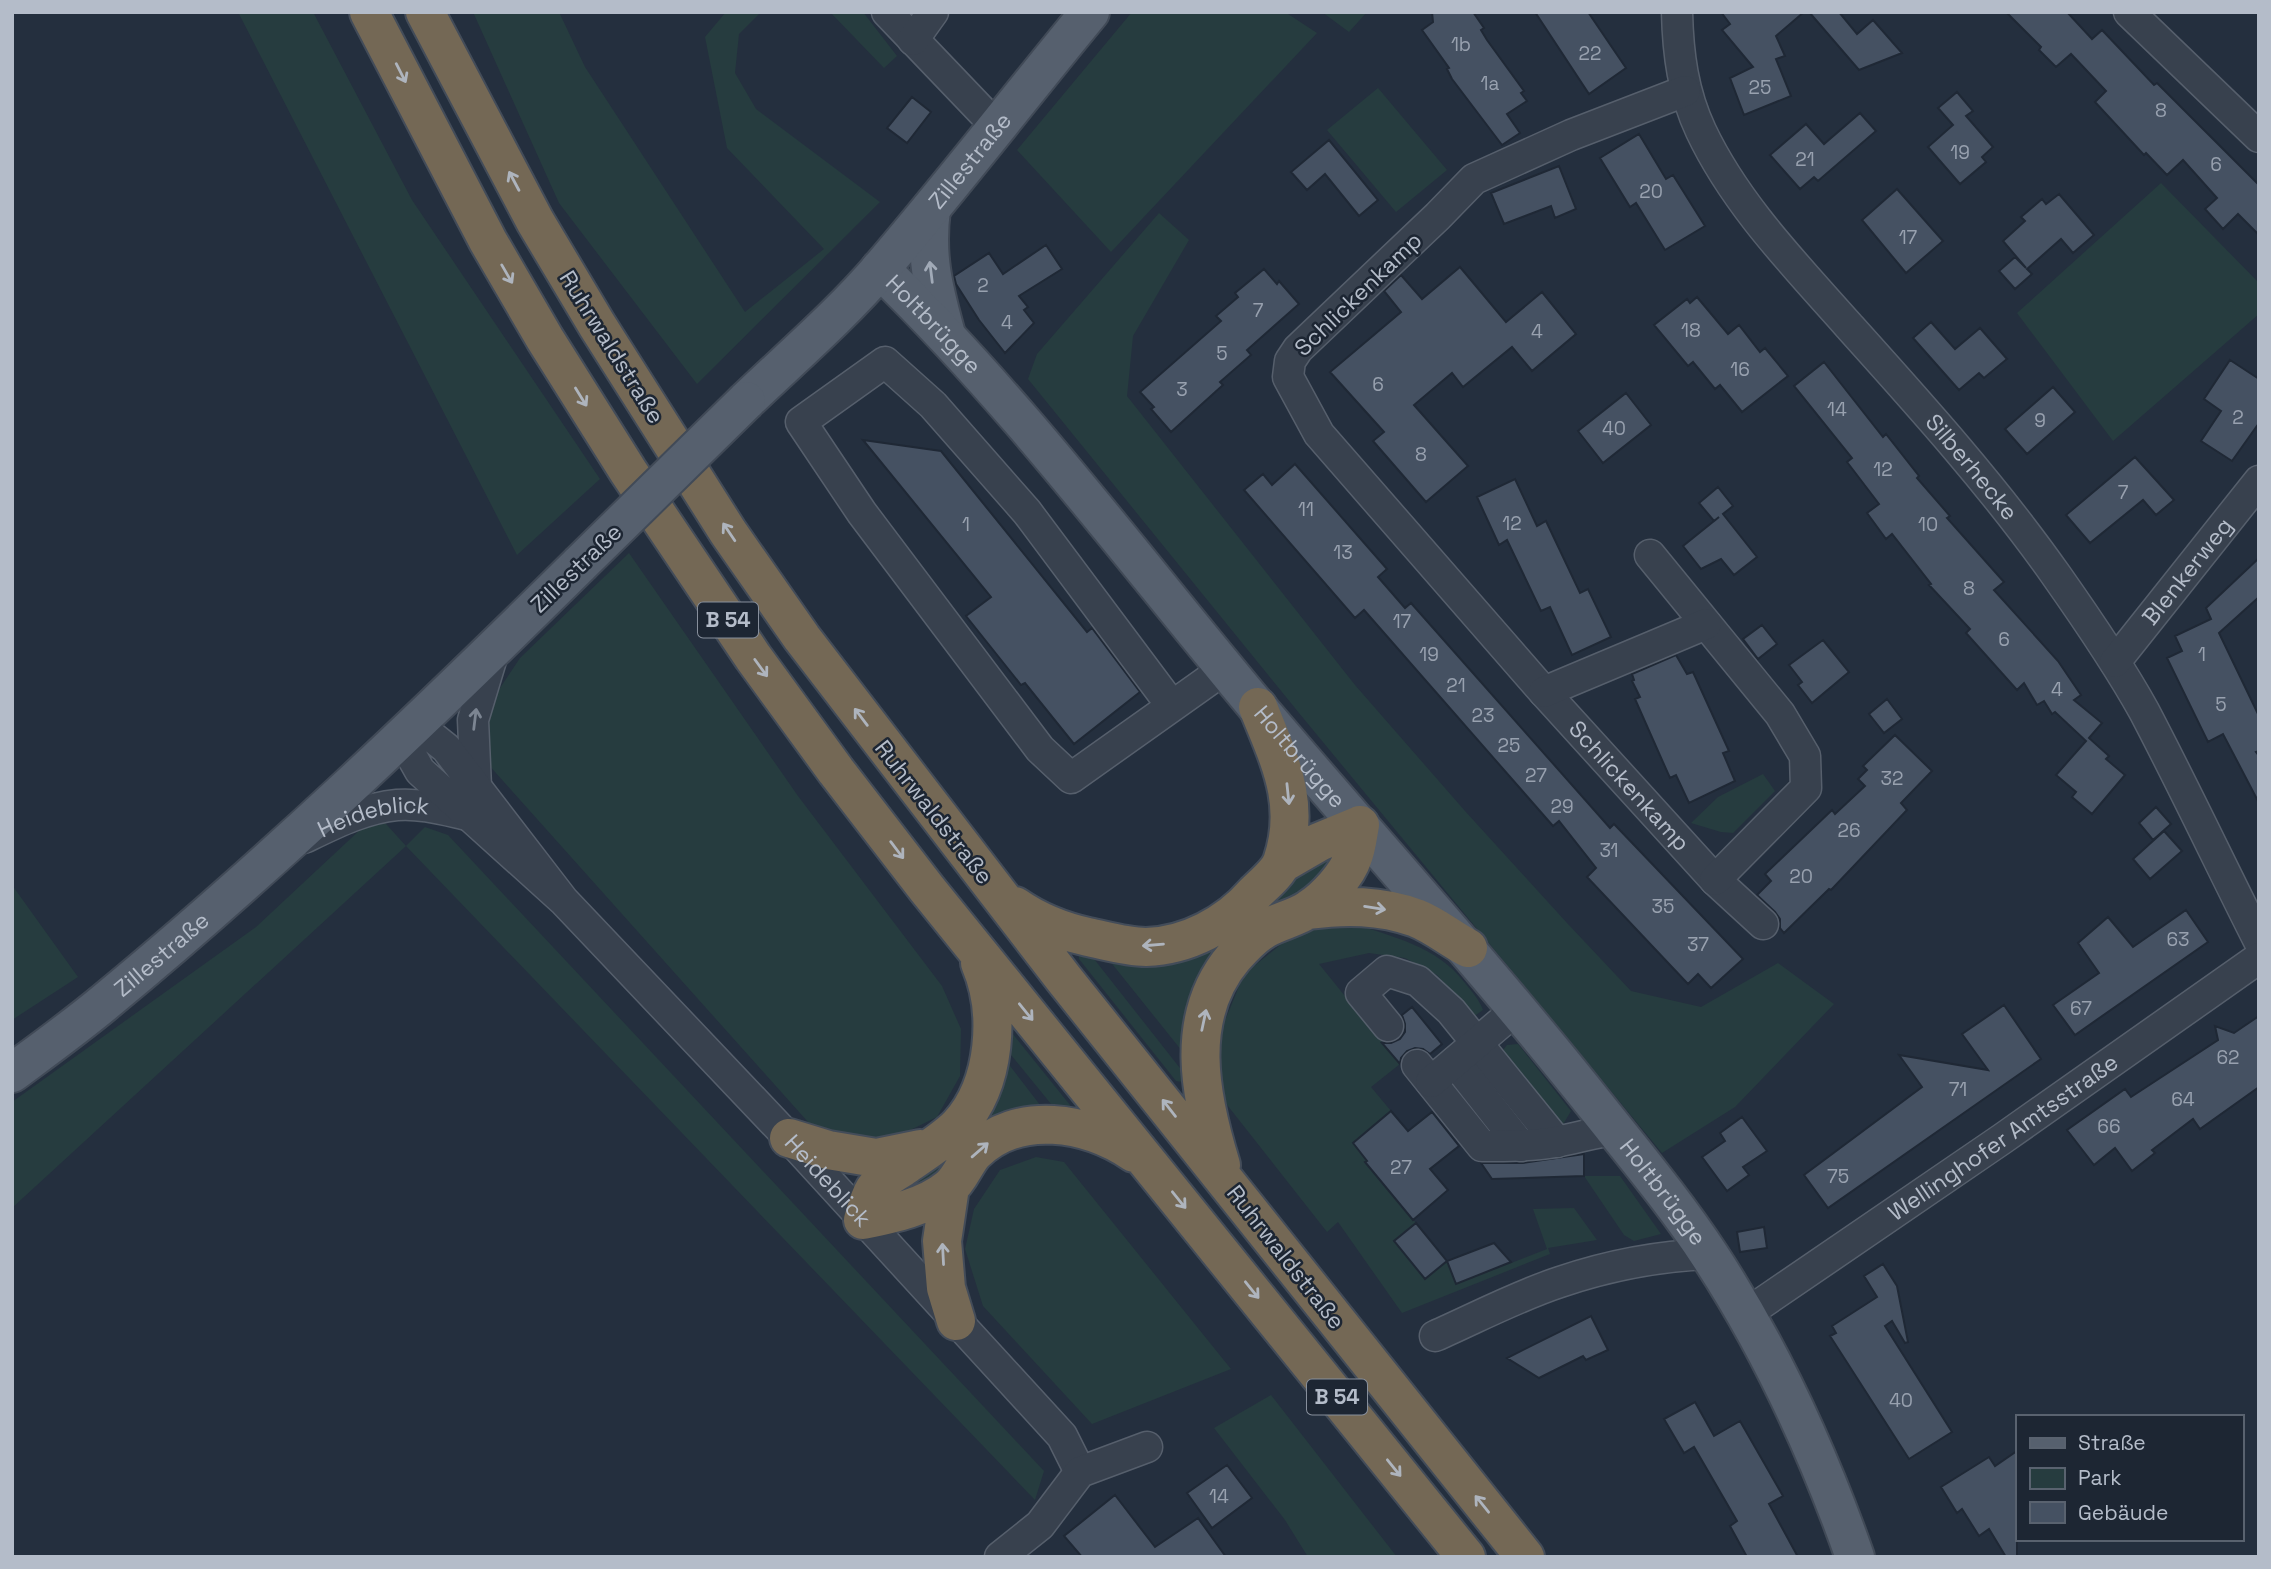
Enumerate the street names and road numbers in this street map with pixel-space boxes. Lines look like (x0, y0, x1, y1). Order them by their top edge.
street label: Zillestraße (922, 106, 1018, 215)
street label: Schlickenkamp (1288, 225, 1428, 363)
street label: Ruhrwaldstraße (553, 265, 671, 429)
street label: Holtbrügge (879, 268, 988, 380)
street label: Silberhecke (1919, 408, 2025, 526)
street label: Blenkerweg (2135, 511, 2239, 631)
street label: Zillestraße (524, 517, 628, 619)
road number: B 54 (698, 602, 758, 638)
street label: Holtbrügge (1247, 699, 1352, 815)
street label: Schlickenkamp (1562, 714, 1696, 857)
street label: Ruhrwaldstraße (868, 734, 1000, 890)
street label: Heideblick (312, 789, 431, 844)
street label: Zillestraße (108, 905, 215, 1003)
street label: Wellinghofer Amtsstraße (1882, 1047, 2124, 1227)
street label: Heideblick (778, 1128, 878, 1233)
street label: Holtbrügge (1613, 1132, 1713, 1251)
street label: Ruhrwaldstraße (1220, 1179, 1352, 1335)
road number: B 54 (1307, 1380, 1367, 1414)

